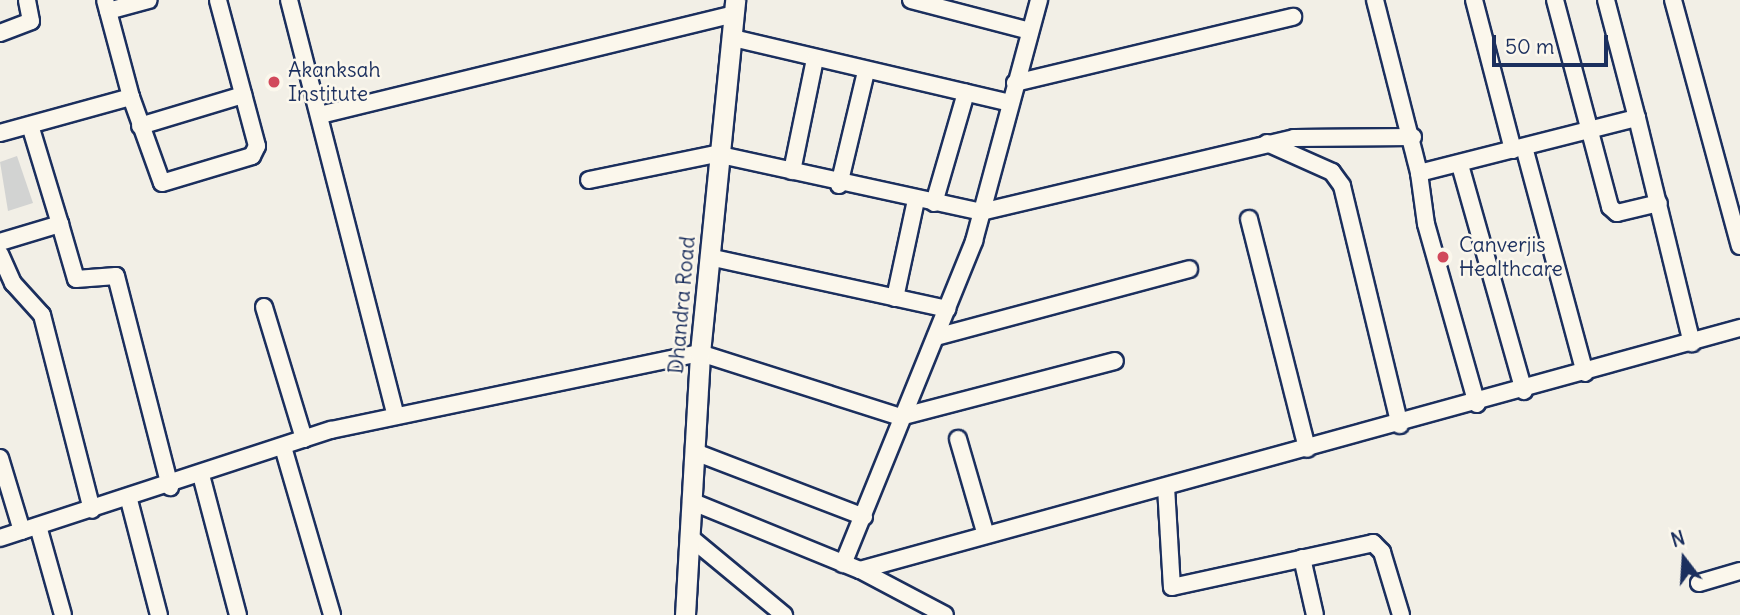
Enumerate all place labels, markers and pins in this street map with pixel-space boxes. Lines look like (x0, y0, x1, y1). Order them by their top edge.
place label: Akanksah Institute (288, 57, 381, 107)
marker: Akanksah Institute (266, 74, 282, 90)
place label: Canverjis Healthcare (1459, 232, 1563, 282)
marker: Canverjis Healthcare (1433, 247, 1453, 267)

